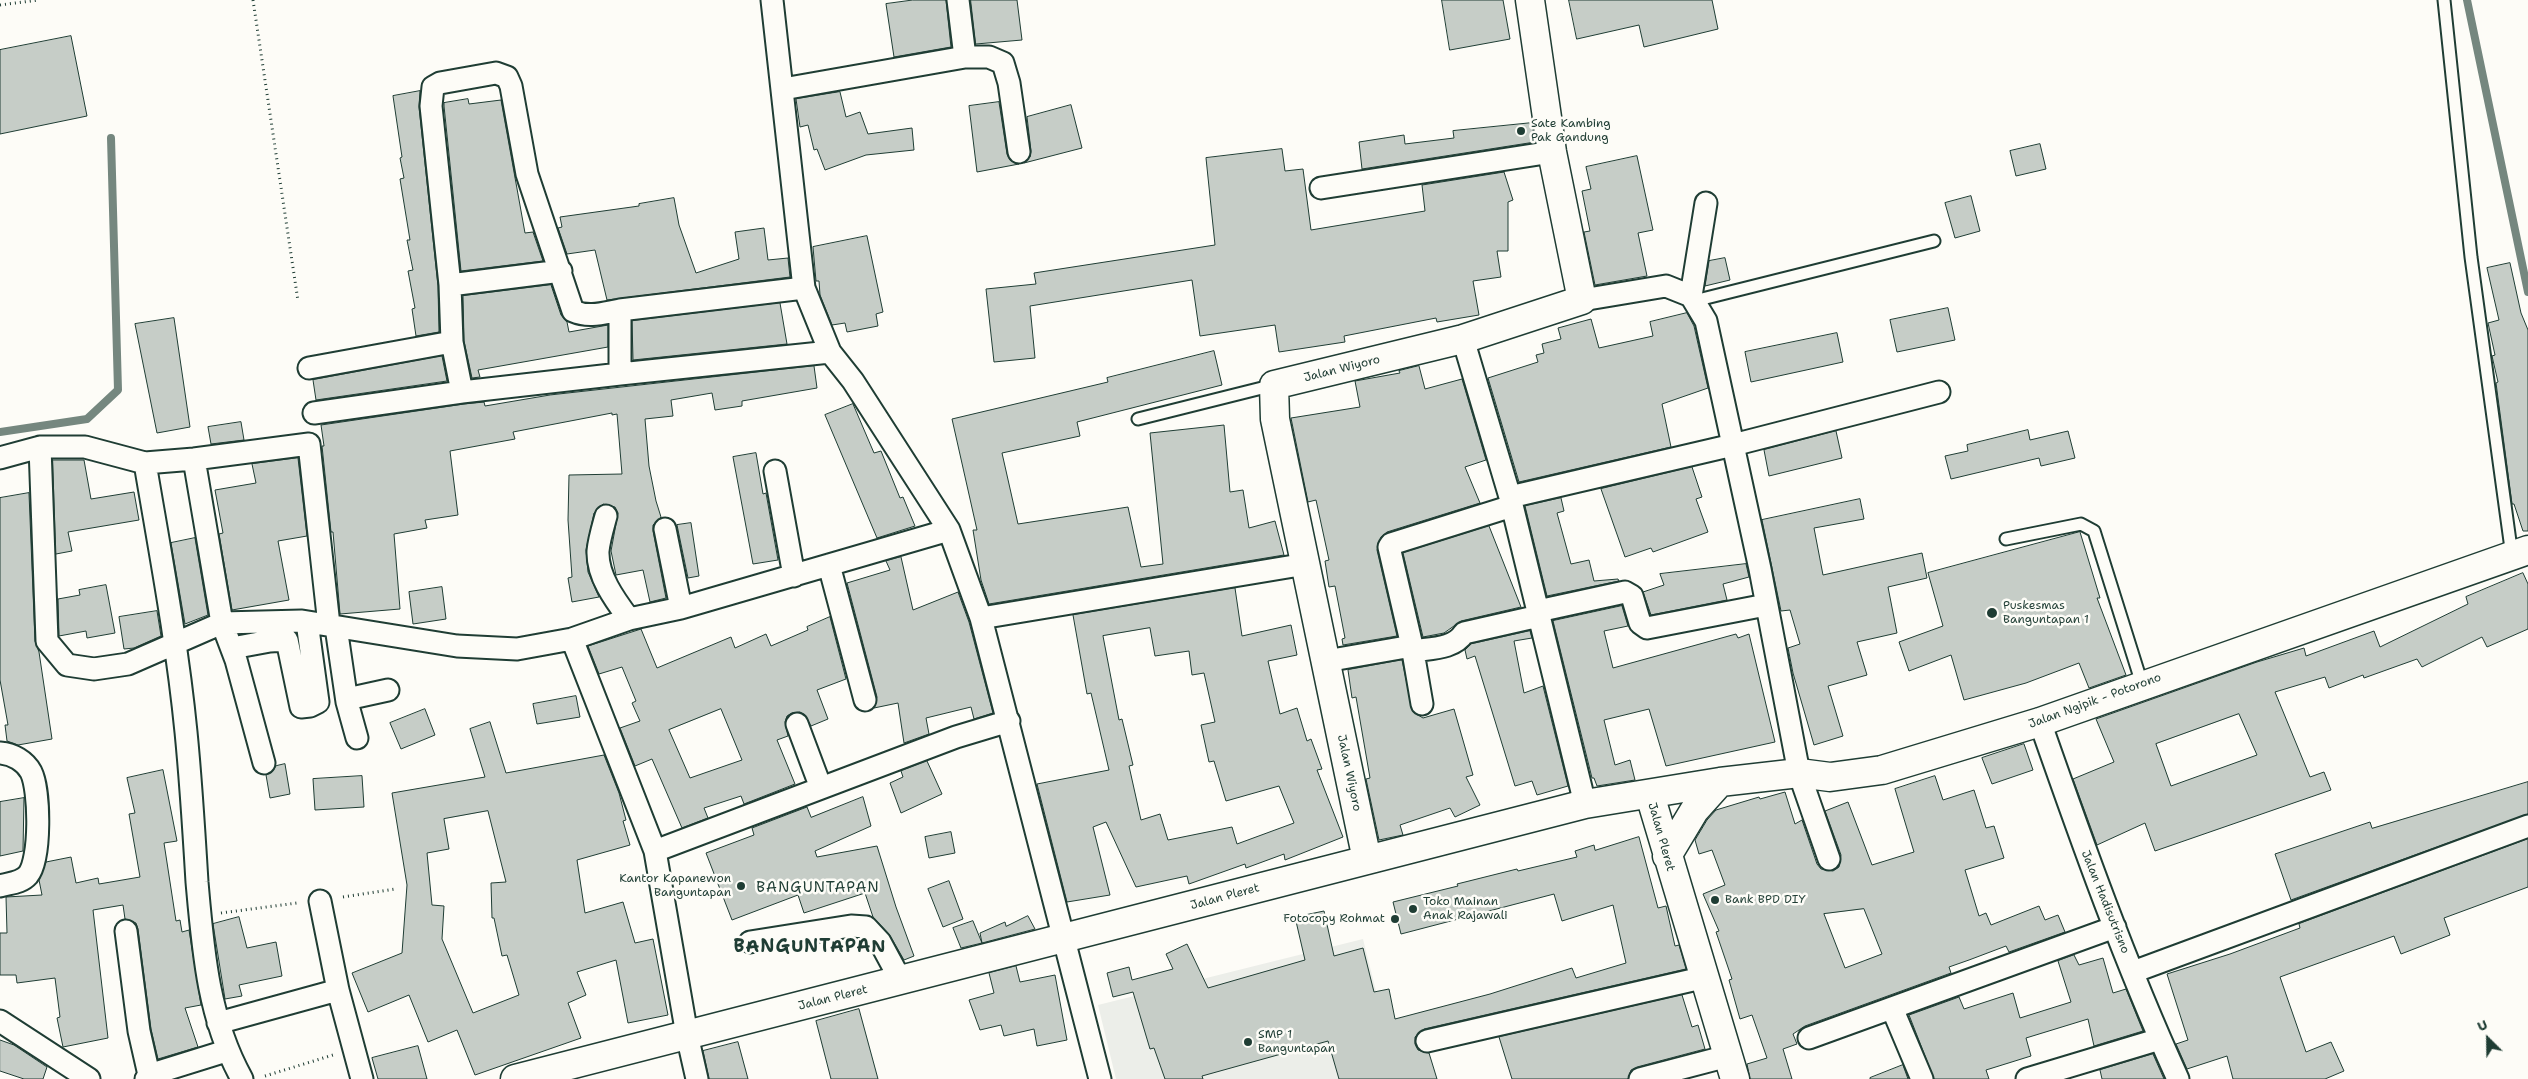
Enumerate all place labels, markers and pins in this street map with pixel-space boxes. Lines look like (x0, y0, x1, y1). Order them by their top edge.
place label: Sate Kambing Pak Gandung (1531, 117, 1611, 145)
marker: Sate Kambing Pak Gandung (1515, 125, 1527, 137)
place label: Puskesmas Banguntapan 1 (2003, 599, 2089, 627)
marker: Puskesmas Banguntapan 1 (1985, 606, 1999, 620)
place label: Kantor Kapanewon Banguntapan (619, 872, 731, 900)
marker: Kantor Kapanewon Banguntapan (735, 880, 747, 892)
place label: Bank BPD DIY (1725, 893, 1806, 907)
marker: Bank BPD DIY (1709, 894, 1721, 906)
place label: Toko Mainan Anak Rajawali (1423, 895, 1508, 923)
marker: Toko Mainan Anak Rajawali (1407, 903, 1419, 915)
place label: Fotocopy Rohmat (1283, 912, 1385, 926)
marker: Fotocopy Rohmat (1389, 913, 1401, 925)
place label: SMP 1 Banguntapan (1258, 1028, 1335, 1056)
marker: SMP 1 Banguntapan (1242, 1036, 1254, 1048)

